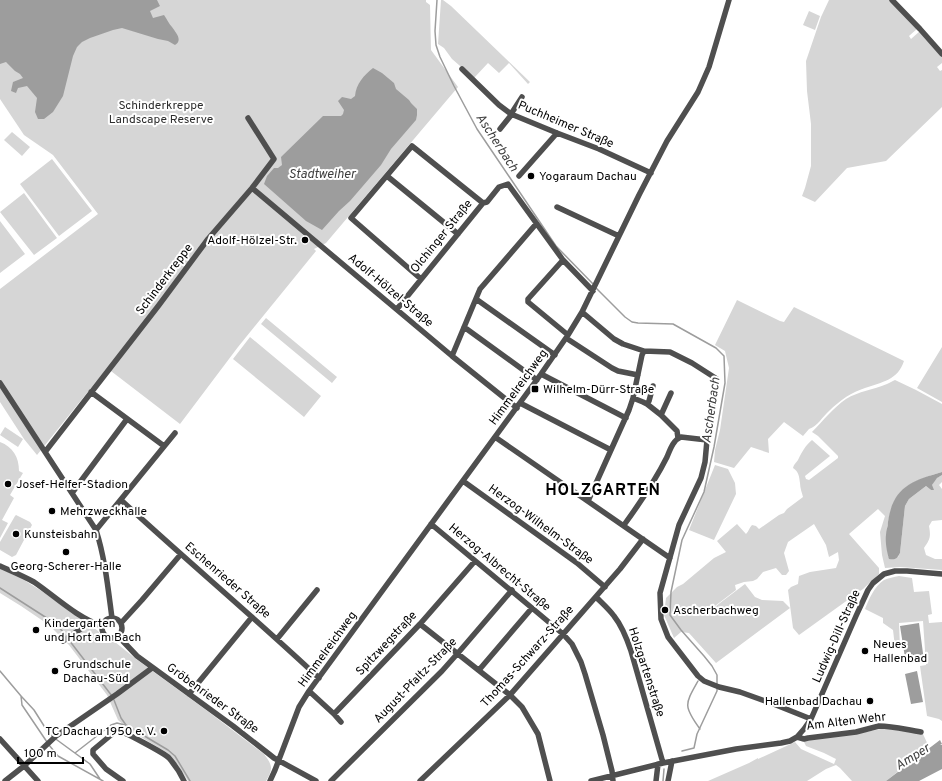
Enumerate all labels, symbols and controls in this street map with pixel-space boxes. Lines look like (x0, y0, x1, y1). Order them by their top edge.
park label: Schinderkreppe Landscape Reserve (109, 98, 213, 128)
street label: Puchheimer Straße (515, 98, 616, 152)
water label: Ascherbach (472, 111, 521, 175)
water label: Stadtweiher (288, 167, 357, 183)
place label: Yogaraum Dachau (539, 169, 637, 185)
marker: Yogaraum Dachau (526, 171, 536, 181)
street label: Olchinger Straße (407, 196, 476, 277)
place label: Adolf-Hölzel-Str. (207, 233, 297, 249)
marker: Adolf-Hölzel-Str. (300, 235, 310, 245)
street label: Schinderkreppe (133, 241, 197, 318)
street label: Adolf-Hölzel-Straße (344, 250, 436, 331)
street label: Himmelreichweg (486, 346, 552, 429)
water label: Ascherbach (699, 376, 725, 444)
place label: Wilhelm-Dürr-Straße (543, 382, 654, 398)
marker: Wilhelm-Dürr-Straße (530, 384, 540, 394)
place label: Josef-Helfer-Stadion (16, 477, 128, 493)
marker: Josef-Helfer-Stadion (3, 479, 13, 489)
street label: Herzog-Wilhelm-Straße (485, 481, 596, 568)
district label: HOLZGARTEN (545, 481, 661, 501)
place label: Mehrzweckhalle (60, 504, 147, 520)
marker: Mehrzweckhalle (47, 506, 57, 516)
street label: Herzog-Albrecht-Straße (445, 520, 554, 615)
place label: Kunsteisbahn (24, 527, 97, 543)
marker: Kunsteisbahn (11, 529, 21, 539)
street label: Eschenrieder Straße (181, 539, 274, 623)
marker: Georg-Scherer-Halle (61, 547, 71, 557)
place label: Georg-Scherer-Halle (11, 559, 121, 575)
street label: Ludwig-Dill-Straße (809, 587, 865, 685)
street label: Thomas-Schwarz-Straße (478, 602, 578, 711)
place label: Ascherbachweg (673, 603, 759, 619)
marker: Ascherbachweg (660, 605, 670, 615)
street label: Himmelreichweg (295, 608, 361, 691)
street label: Spitzwegstraße (353, 608, 421, 679)
place label: Kindergarten und Hort am Bach (44, 616, 141, 646)
marker: Kindergarten und Hort am Bach (31, 625, 41, 635)
street label: Holzgartenstraße (624, 625, 668, 719)
street label: August-Pfaltz-Straße (371, 634, 461, 727)
place label: Neues Hallenbad (873, 637, 927, 667)
marker: Neues Hallenbad (860, 646, 870, 656)
place label: Grundschule Dachau-Süd (63, 657, 131, 687)
street label: Gröbenrieder Straße (163, 660, 262, 738)
marker: Grundschule Dachau-Süd (50, 666, 60, 676)
place label: Hallenbad Dachau (765, 694, 862, 710)
marker: Hallenbad Dachau (865, 696, 875, 706)
street label: Am Alten Wehr (805, 709, 887, 735)
place label: TC Dachau 1950 e. V. (45, 724, 156, 740)
marker: TC Dachau 1950 e. V. (159, 726, 169, 736)
scale bar (18, 739, 83, 765)
water label: Amper (893, 740, 934, 775)
text: 100 m (24, 746, 57, 762)

